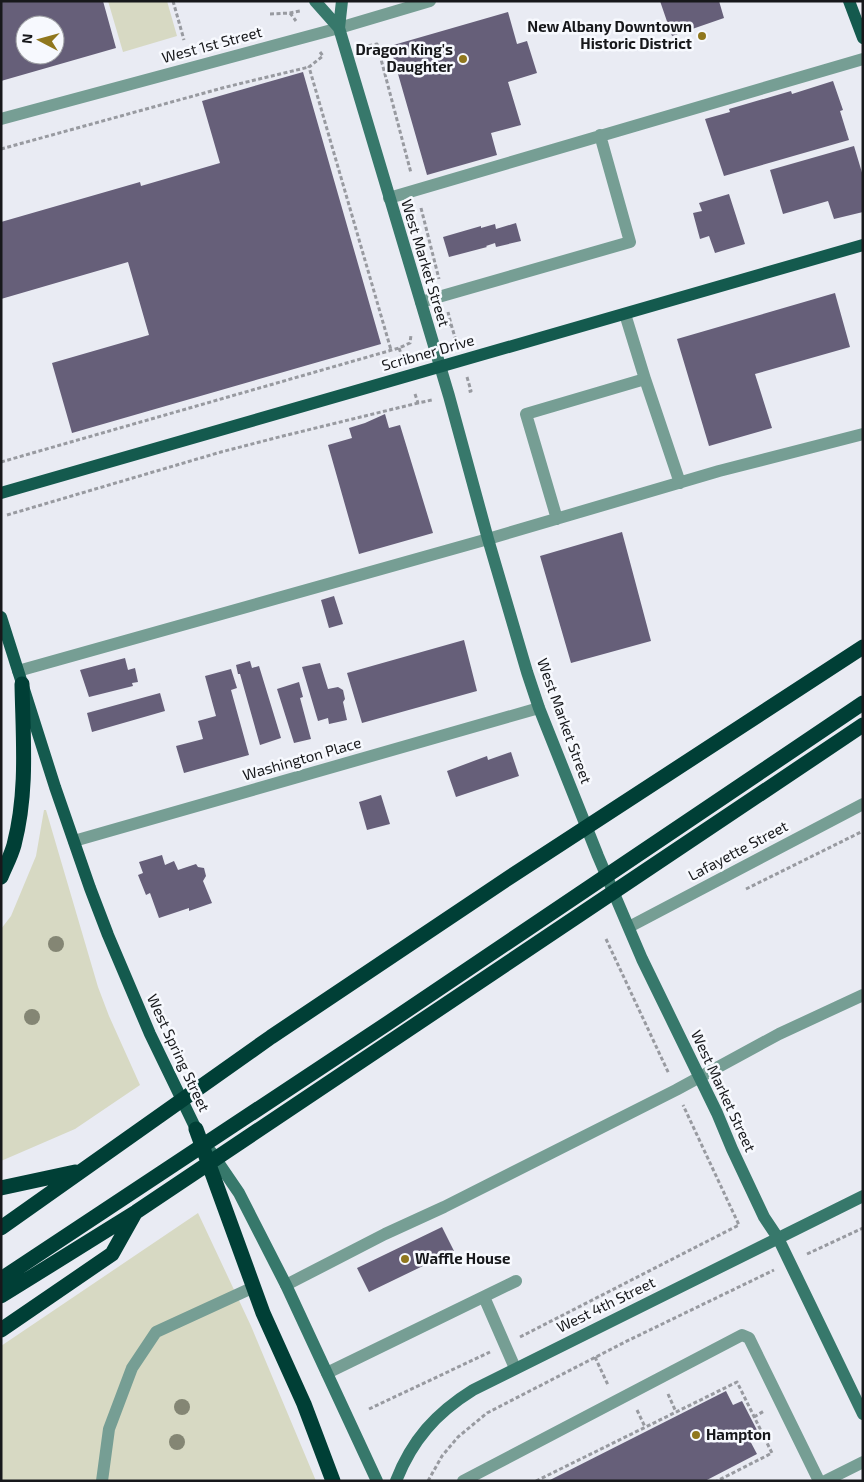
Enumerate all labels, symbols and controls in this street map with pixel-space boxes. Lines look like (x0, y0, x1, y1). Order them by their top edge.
north arrow (15, 15, 65, 65)
place label: New Albany Downtown Historic District (527, 17, 692, 52)
street label: West 1st Street (160, 22, 264, 66)
marker: New Albany Downtown Historic District (696, 30, 708, 42)
text: N (18, 33, 36, 45)
place label: Dragon King's Daughter (356, 40, 454, 75)
marker: Dragon King's Daughter (457, 53, 469, 65)
street label: West Market Street (398, 197, 454, 329)
street label: Scribner Drive (379, 330, 476, 374)
street label: West Market Street (534, 655, 596, 786)
street label: Washington Place (240, 733, 363, 784)
street label: Lafayette Street (685, 816, 791, 884)
street label: West Spring Street (144, 991, 214, 1114)
street label: West Market Street (688, 1027, 760, 1155)
place label: Waffle House (415, 1249, 510, 1267)
marker: Waffle House (399, 1253, 411, 1265)
street label: West 4th Street (553, 1272, 658, 1336)
place label: Hampton (706, 1425, 771, 1443)
marker: Hampton (690, 1429, 702, 1441)

